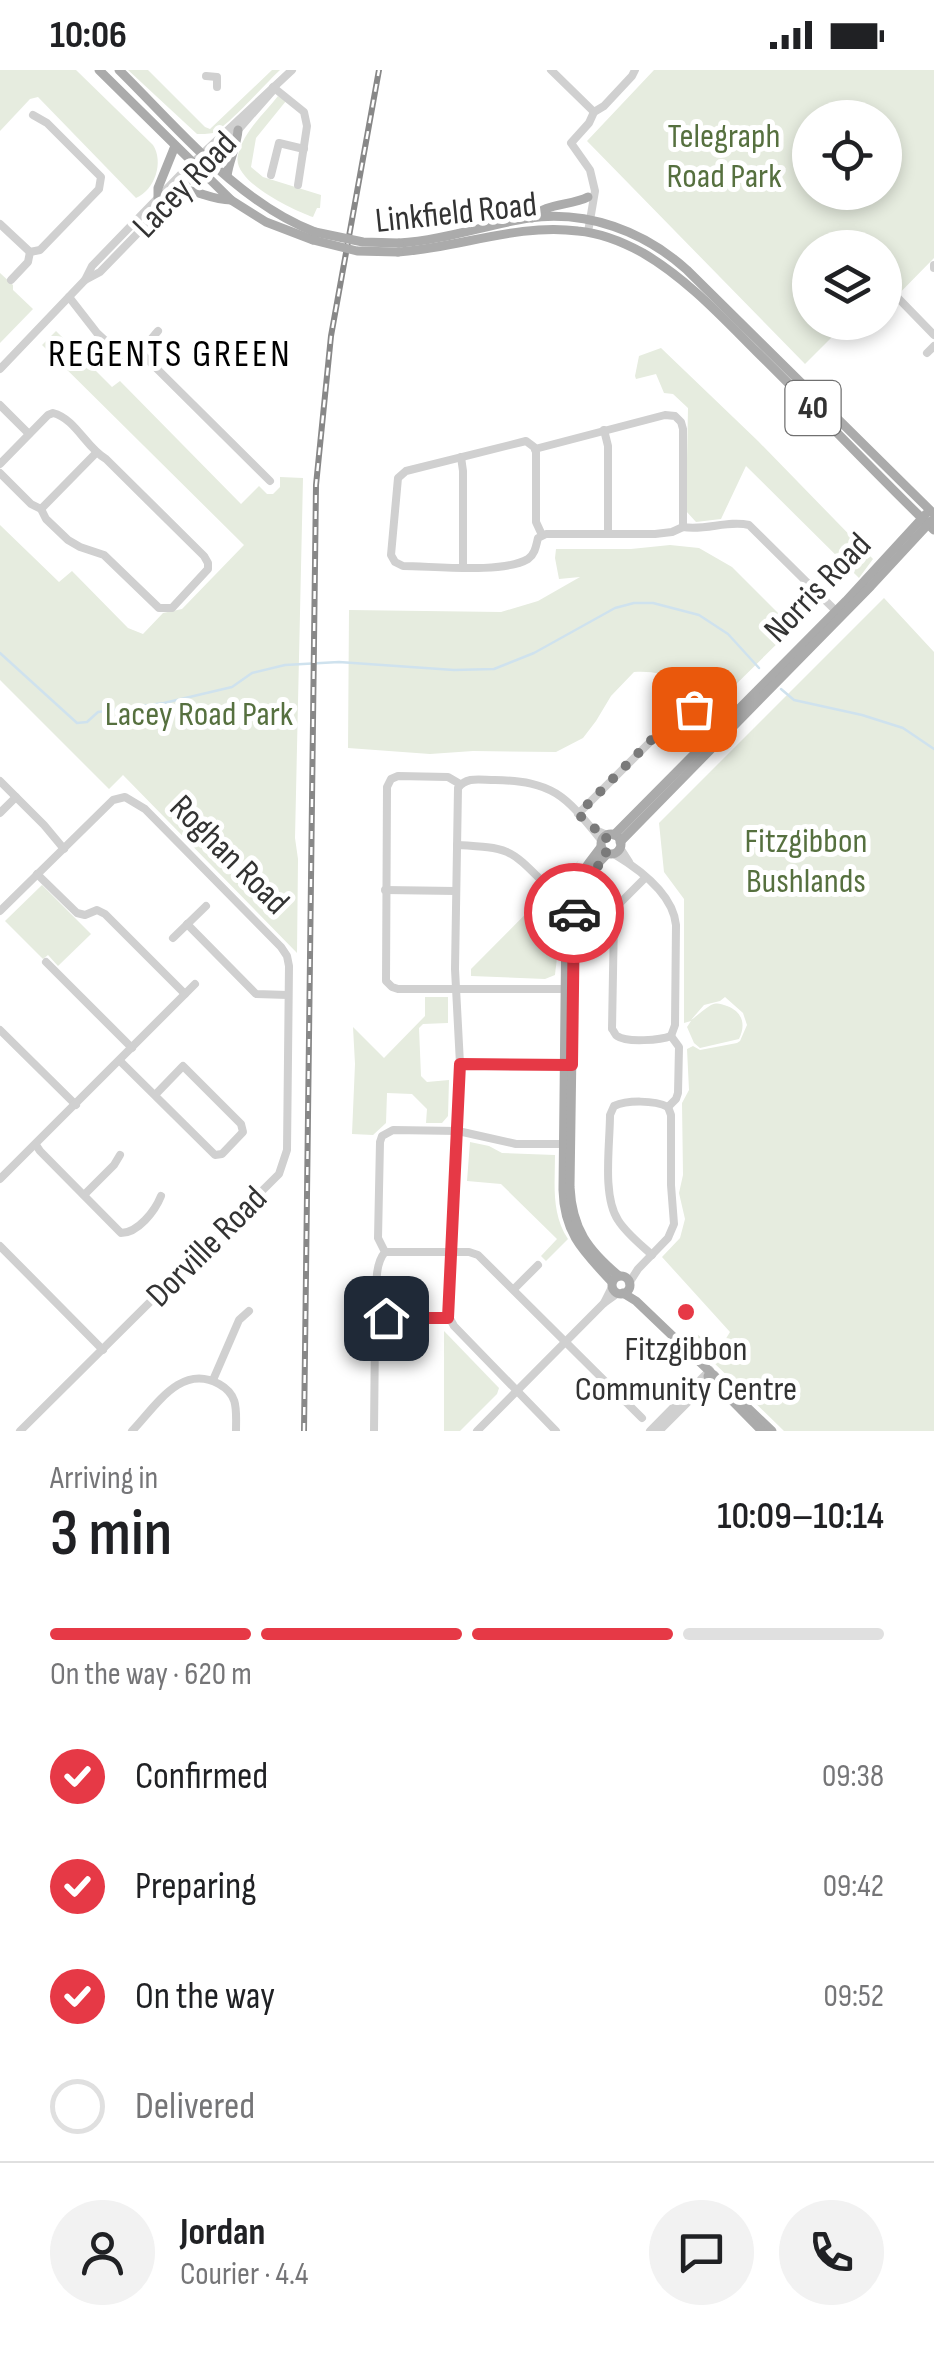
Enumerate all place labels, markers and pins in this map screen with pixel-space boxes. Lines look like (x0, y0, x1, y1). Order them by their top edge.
pin (652, 667, 737, 752)
pin (344, 1276, 429, 1361)
marker: Fitzgibbon Community Centre (675, 1301, 697, 1323)
place label: Fitzgibbon Community Centre (575, 1328, 797, 1411)

